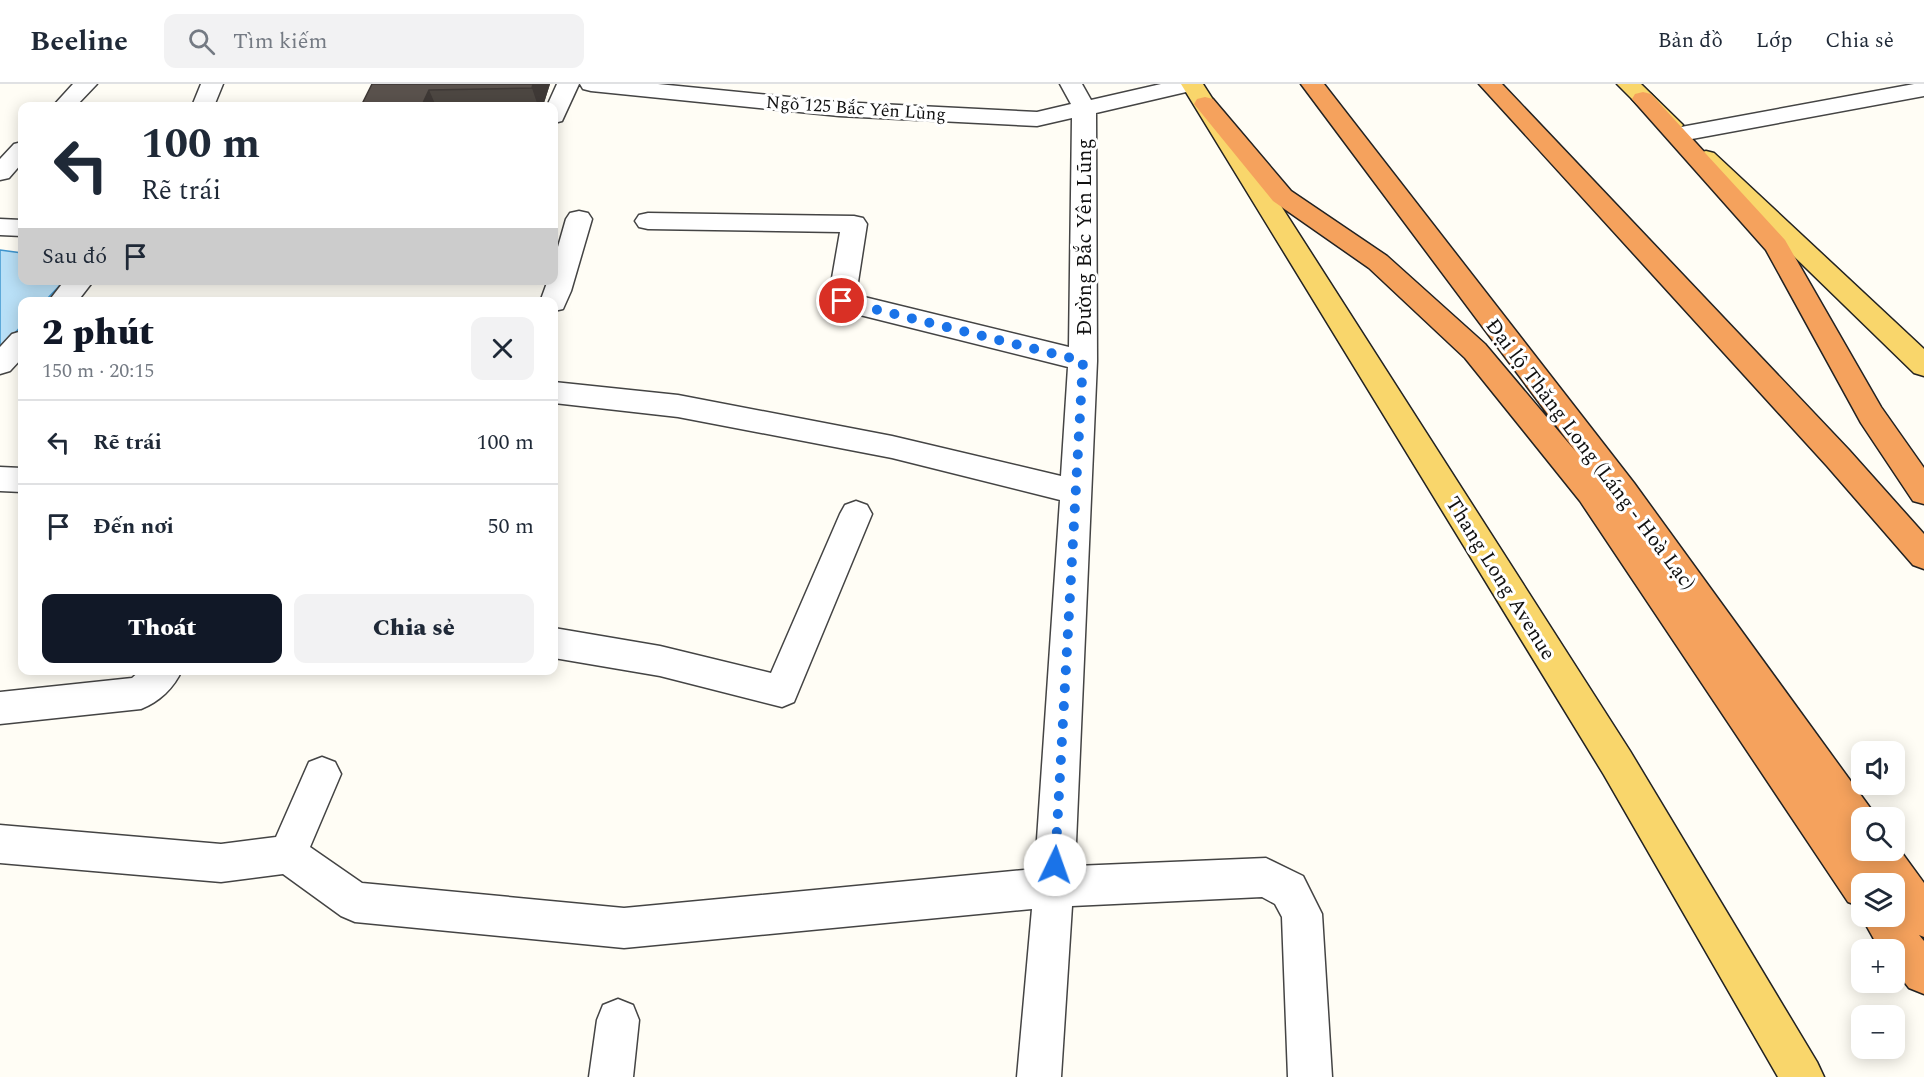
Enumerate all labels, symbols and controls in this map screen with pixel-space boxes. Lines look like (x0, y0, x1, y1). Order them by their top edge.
search box (164, 14, 584, 68)
text: Beeline (30, 20, 128, 63)
icon: search (185, 25, 218, 58)
text: Tìm kiếm (233, 25, 327, 58)
text: Bản đồ (1658, 25, 1723, 57)
text: Lớp (1756, 25, 1792, 57)
text: Chia sẻ (1825, 25, 1894, 57)
street label: Ngõ 125 Bắc Yên Lũng (765, 89, 947, 128)
text: 100 m (141, 113, 260, 176)
icon: left (42, 126, 120, 204)
street label: Đường Bắc Yên Lũng (1069, 138, 1101, 336)
text: Rẽ trái (141, 170, 221, 212)
text: Sau đó (42, 240, 107, 273)
icon: arrive (119, 240, 152, 273)
pin (816, 275, 867, 326)
icon: arrive (825, 284, 858, 317)
text: 2 phút (42, 306, 154, 361)
street label: Đại lộ Thăng Long (Láng - Hoà Lạc) (1477, 312, 1703, 597)
button: close (471, 317, 534, 380)
text: 150 m · 20:15 (42, 356, 154, 386)
icon: left (42, 426, 75, 459)
text: Rẽ trái (93, 426, 162, 459)
text: 100 m (477, 426, 534, 459)
street label: Thang Long Avenue (1437, 490, 1564, 667)
icon: arrive (42, 510, 75, 543)
text: Đến nơi (93, 510, 174, 543)
text: 50 m (488, 510, 534, 543)
button: Thoát (42, 594, 282, 663)
button: Chia sẻ (294, 594, 534, 663)
map controls (1851, 741, 1905, 1059)
button: sound (1851, 741, 1905, 795)
button: search (1851, 807, 1905, 861)
position arrow (1023, 833, 1087, 897)
button: layers (1851, 873, 1905, 927)
button: + (1851, 939, 1905, 993)
button: − (1851, 1005, 1905, 1059)

